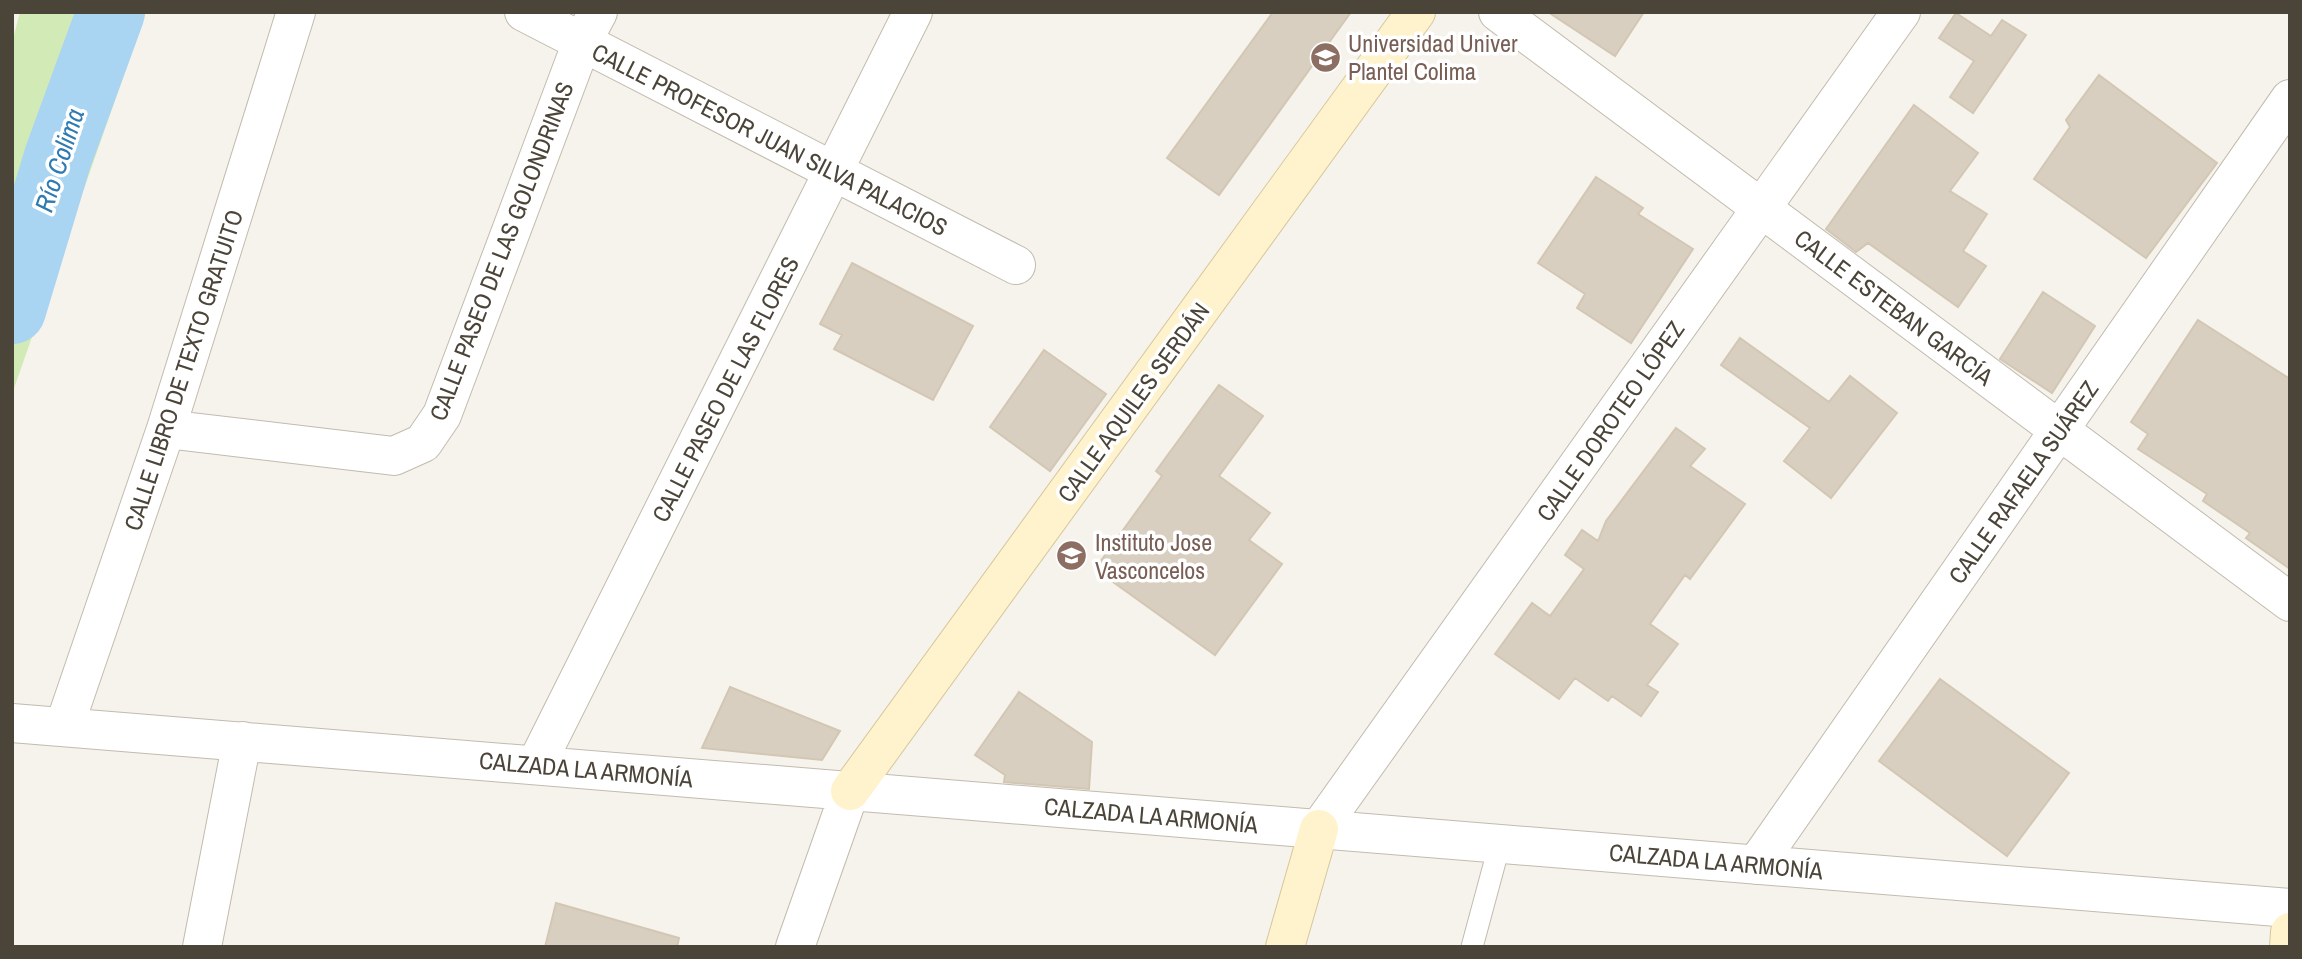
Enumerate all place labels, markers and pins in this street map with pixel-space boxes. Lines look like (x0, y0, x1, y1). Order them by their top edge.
place label: Universidad Univer Plantel Colima (1348, 27, 1518, 87)
school or university icon: Universidad Univer Plantel Colima (1308, 40, 1342, 74)
place label: Instituto Jose Vasconcelos (1095, 526, 1212, 586)
school or university icon: Instituto Jose Vasconcelos (1055, 539, 1089, 573)

